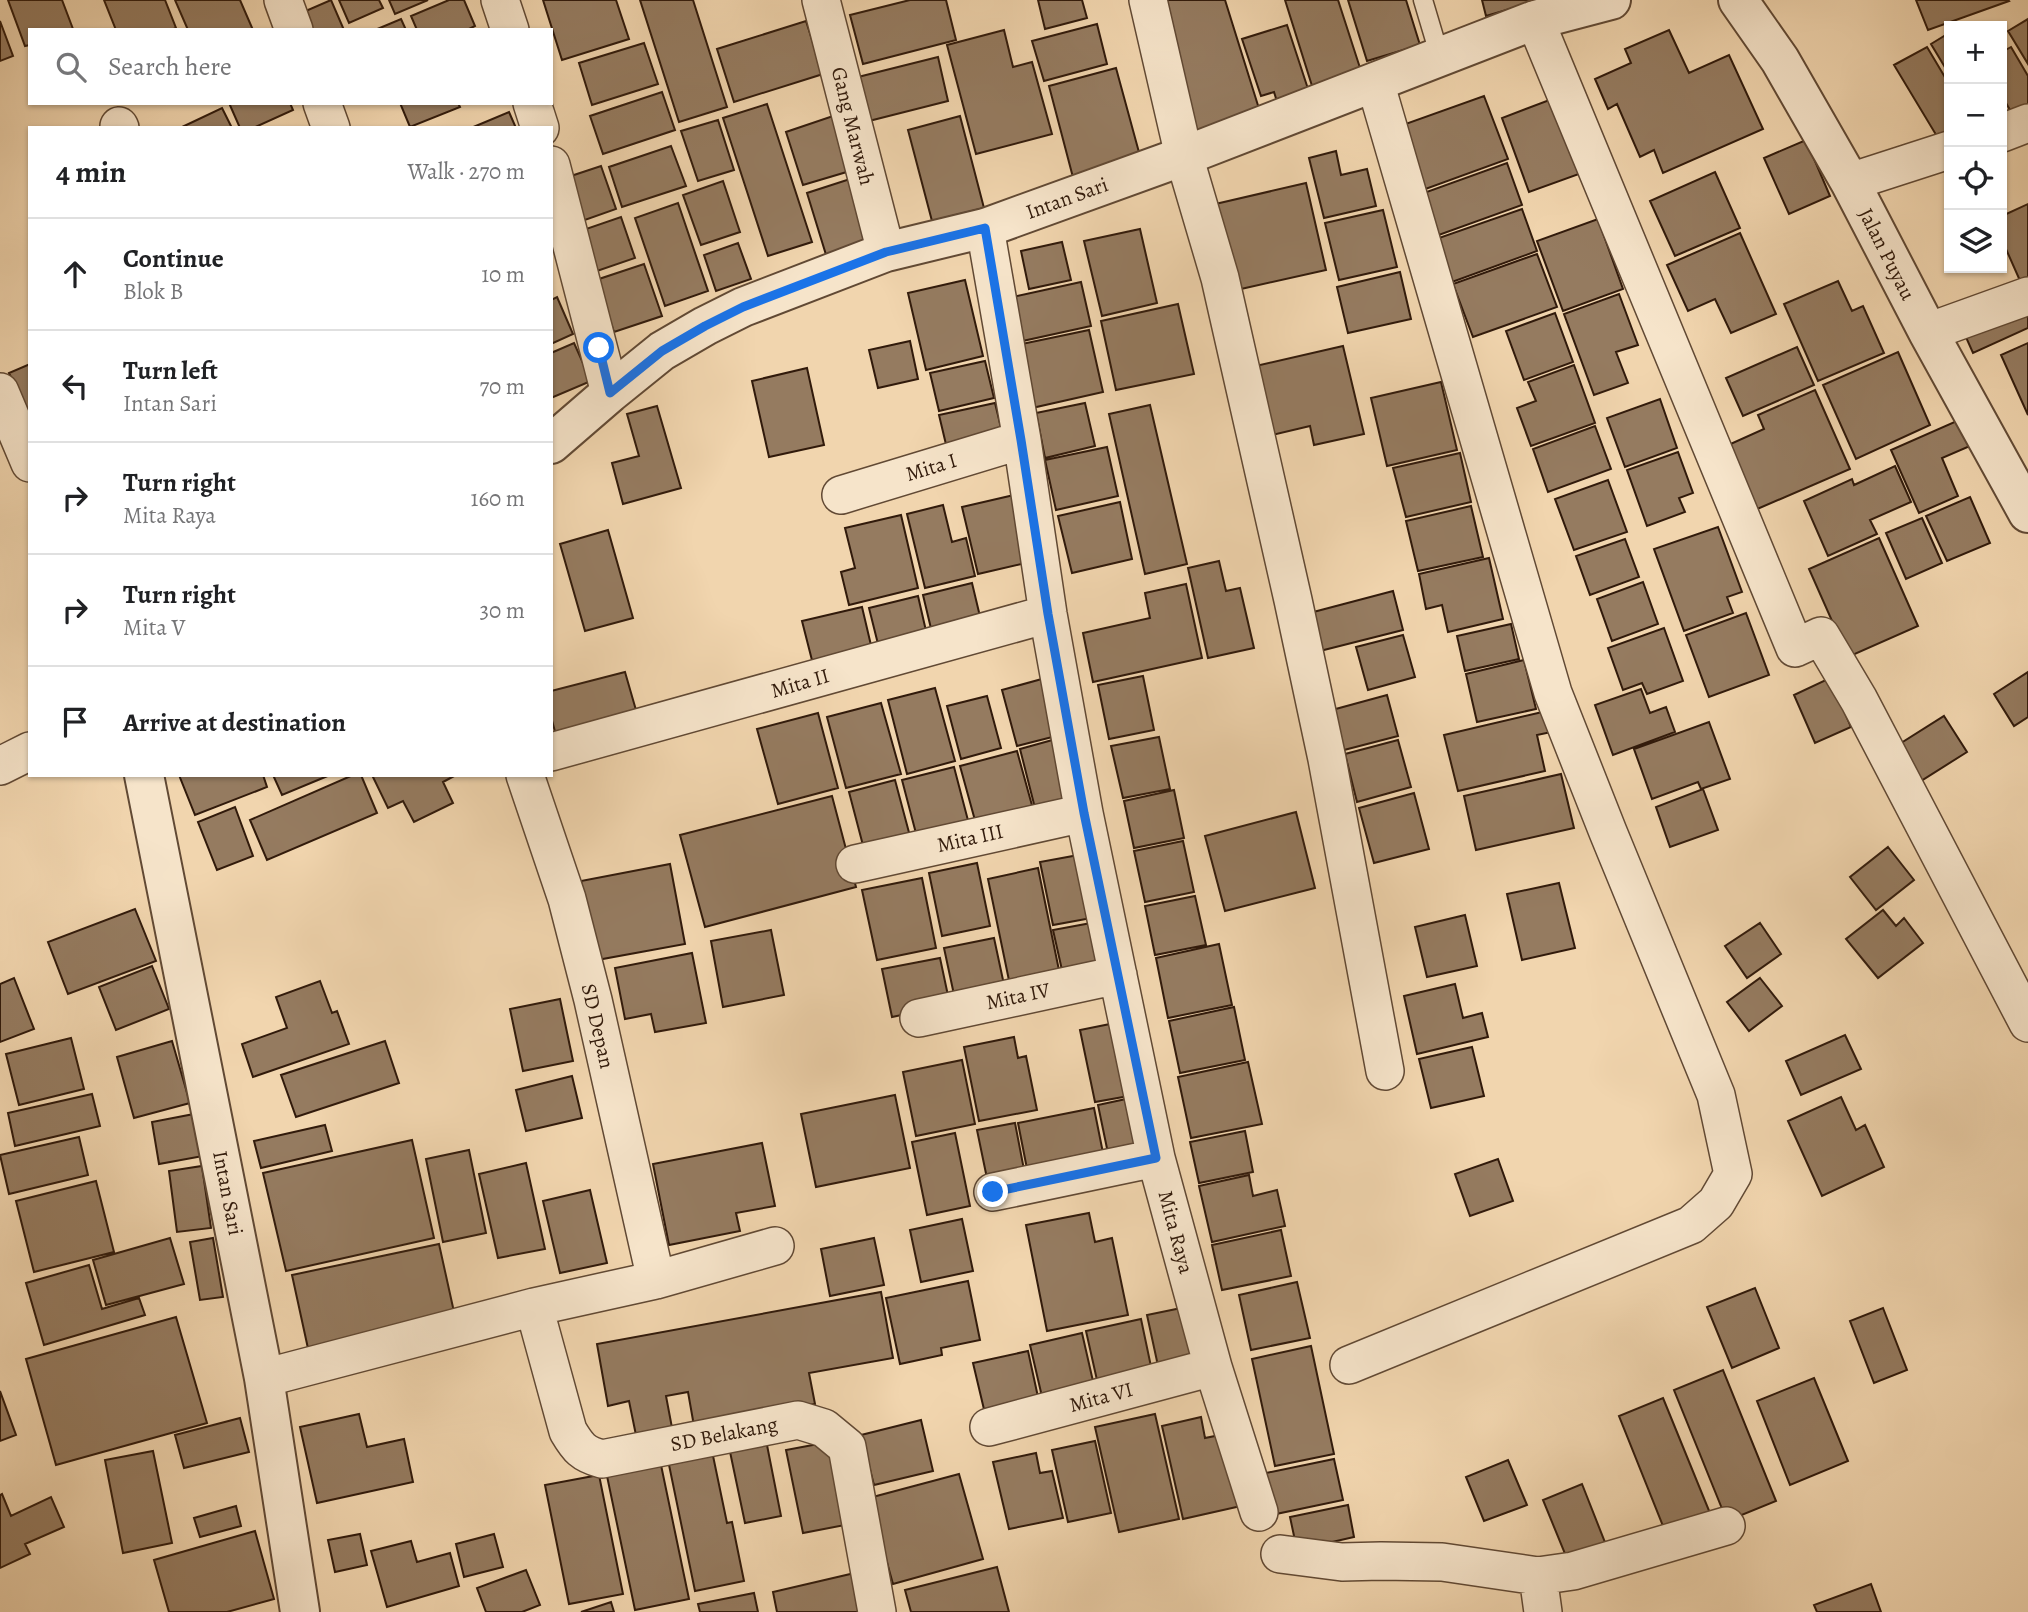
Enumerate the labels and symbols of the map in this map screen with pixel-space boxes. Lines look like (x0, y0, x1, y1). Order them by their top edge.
street label: Gang Marwah (825, 64, 881, 188)
street label: Intan Sari (1022, 170, 1112, 226)
street label: Jalan Puyau (1852, 203, 1922, 305)
route start (583, 332, 614, 363)
street label: Mita I (902, 446, 960, 488)
street label: Mita II (768, 661, 832, 705)
street label: Mita III (934, 817, 1006, 859)
street label: Mita IV (983, 976, 1053, 1016)
street label: SD Depan (575, 981, 621, 1071)
street label: Intan Sari (206, 1148, 250, 1238)
route end (977, 1176, 1008, 1207)
street label: Mita Raya (1151, 1187, 1201, 1277)
street label: Mita VI (1066, 1375, 1136, 1419)
street label: SD Belakang (668, 1410, 780, 1458)

